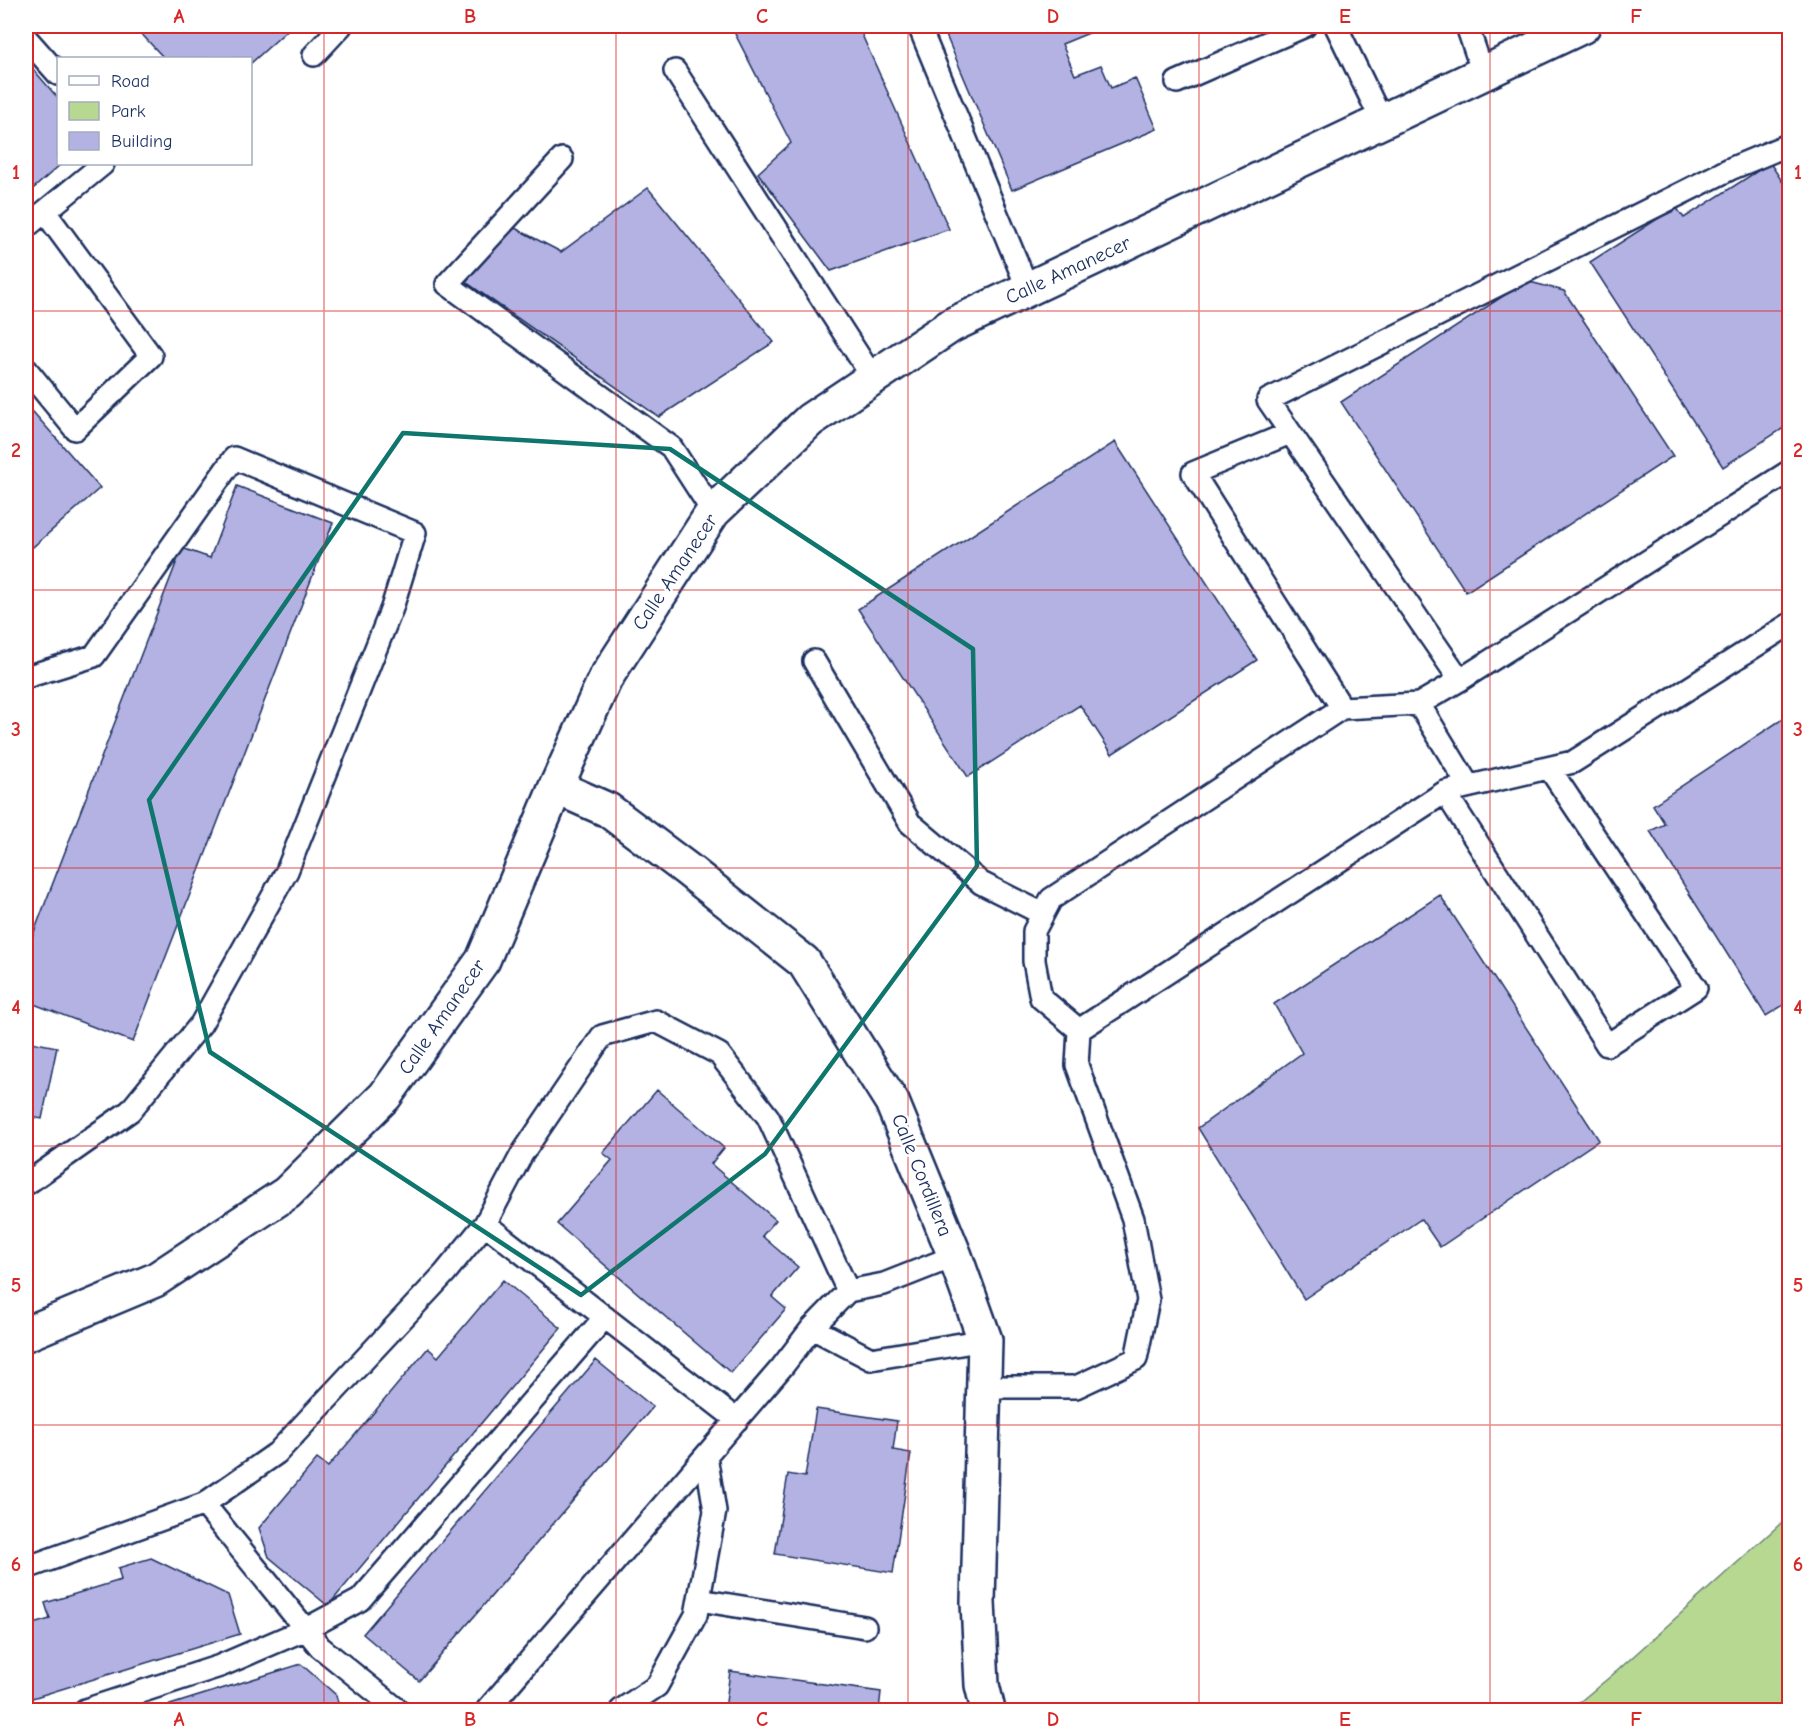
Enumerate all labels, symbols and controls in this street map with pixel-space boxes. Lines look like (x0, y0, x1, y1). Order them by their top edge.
text: A (173, 5, 185, 28)
text: B (464, 5, 476, 28)
text: C (756, 5, 768, 28)
text: D (1047, 5, 1059, 28)
text: E (1339, 5, 1351, 28)
text: F (1630, 5, 1642, 28)
legend (57, 57, 252, 165)
text: Road (111, 71, 150, 92)
text: Park (111, 101, 146, 122)
text: Building (111, 131, 173, 152)
text: 1 (12, 161, 20, 184)
text: 1 (1794, 161, 1802, 184)
street label: Calle Amanecer (1002, 231, 1134, 309)
text: 2 (11, 439, 21, 462)
text: 2 (1793, 439, 1803, 462)
street label: Calle Amanecer (628, 509, 722, 634)
text: 3 (11, 718, 21, 741)
text: 3 (1793, 718, 1803, 741)
street label: Calle Amanecer (394, 955, 490, 1079)
text: 4 (11, 996, 21, 1019)
text: 4 (1793, 996, 1803, 1019)
street label: Calle Cordillera (887, 1110, 957, 1240)
text: 5 (11, 1274, 21, 1297)
text: 5 (1793, 1274, 1803, 1297)
text: 6 (11, 1553, 21, 1576)
text: 6 (1793, 1553, 1803, 1576)
text: A (173, 1708, 185, 1731)
text: B (464, 1708, 476, 1731)
text: C (756, 1708, 768, 1731)
text: D (1047, 1708, 1059, 1731)
text: E (1339, 1708, 1351, 1731)
text: F (1630, 1708, 1642, 1731)

